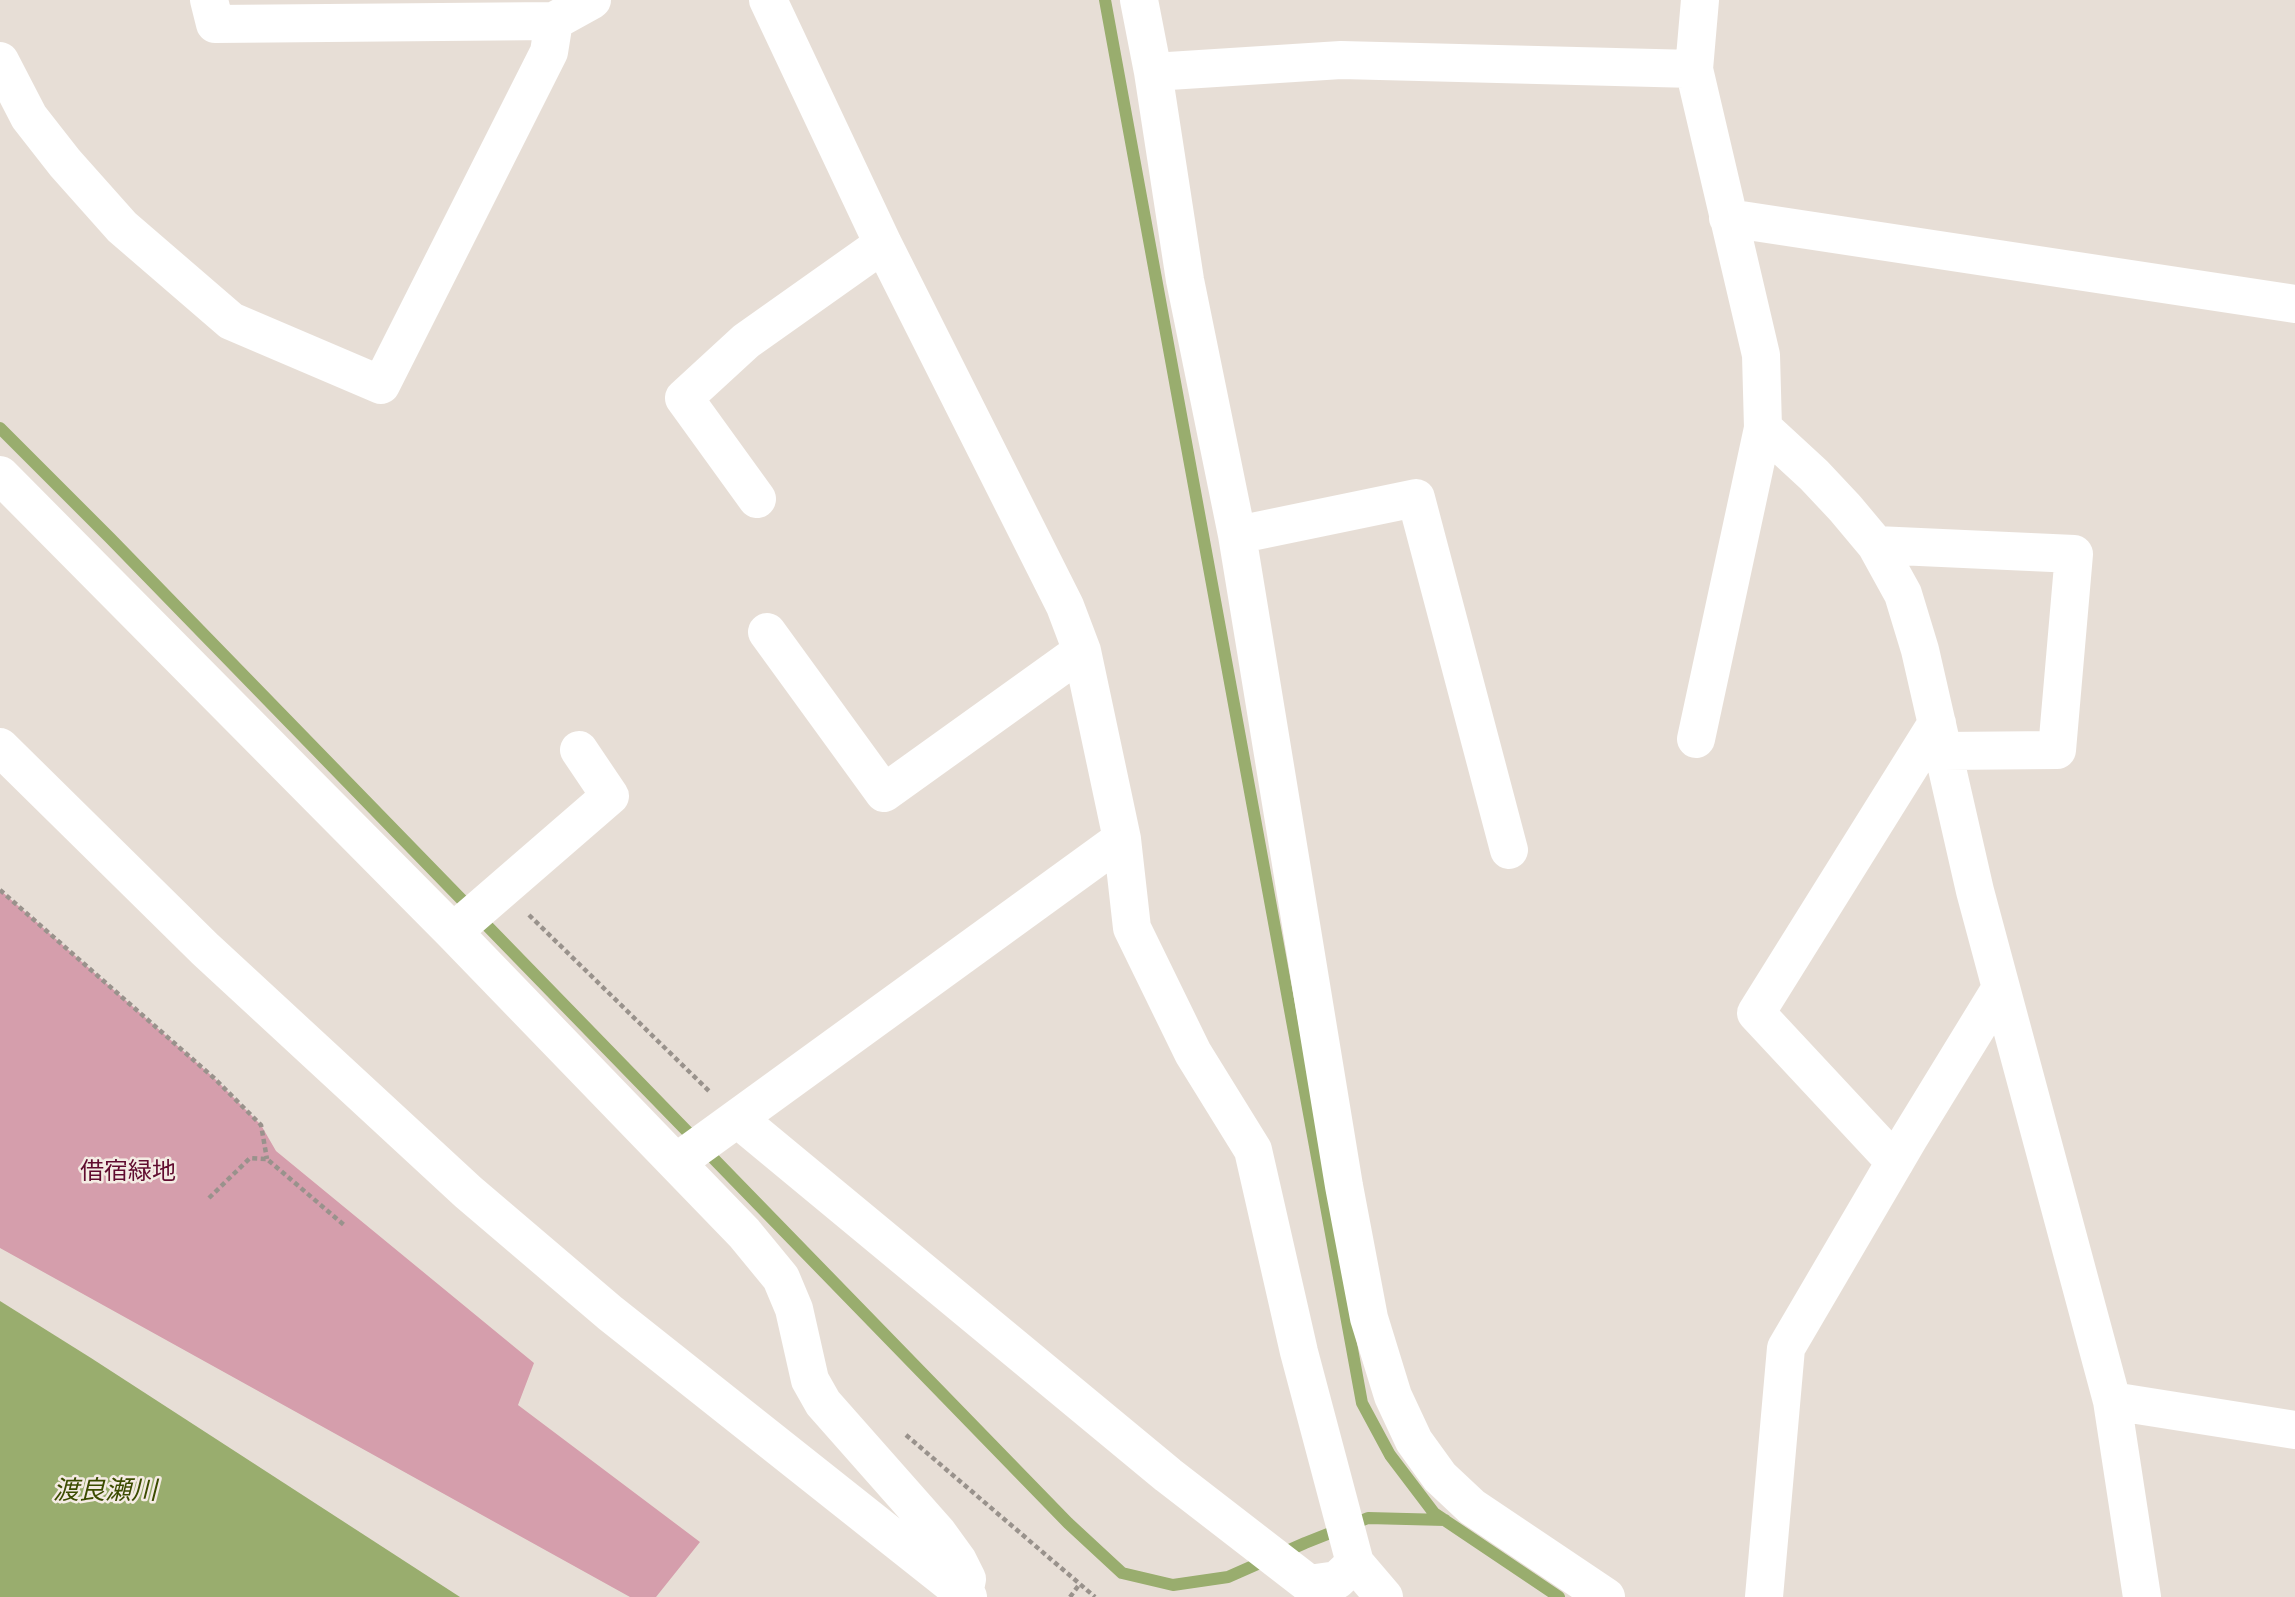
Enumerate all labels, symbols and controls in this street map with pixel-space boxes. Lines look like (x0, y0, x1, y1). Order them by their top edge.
park label: 借宿緑地 (80, 1158, 176, 1186)
water label: 渡良瀬川 (53, 1475, 157, 1507)

